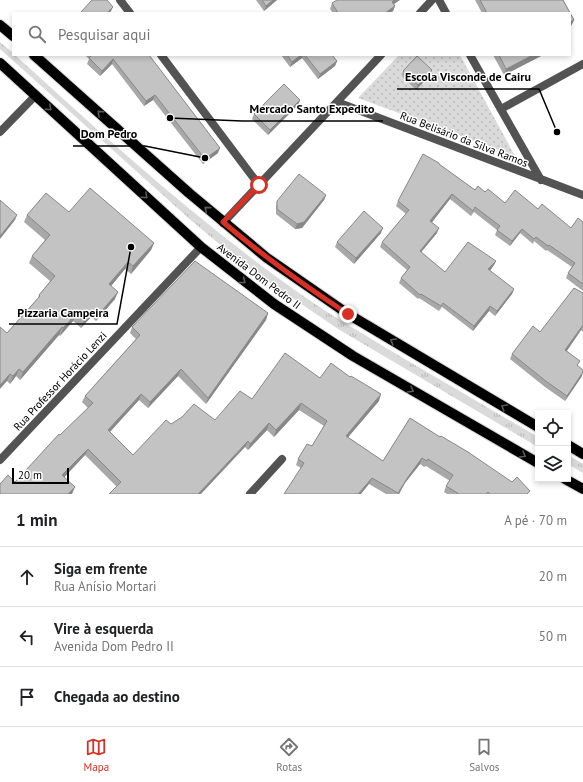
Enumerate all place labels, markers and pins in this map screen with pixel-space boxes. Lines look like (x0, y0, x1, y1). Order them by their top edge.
callout: Escola Visconde de Cairu (397, 65, 539, 89)
callout: Mercado Santo Expedito (242, 97, 383, 121)
callout: Dom Pedro (73, 122, 145, 146)
callout: Pizzaria Campeira (9, 300, 117, 324)

